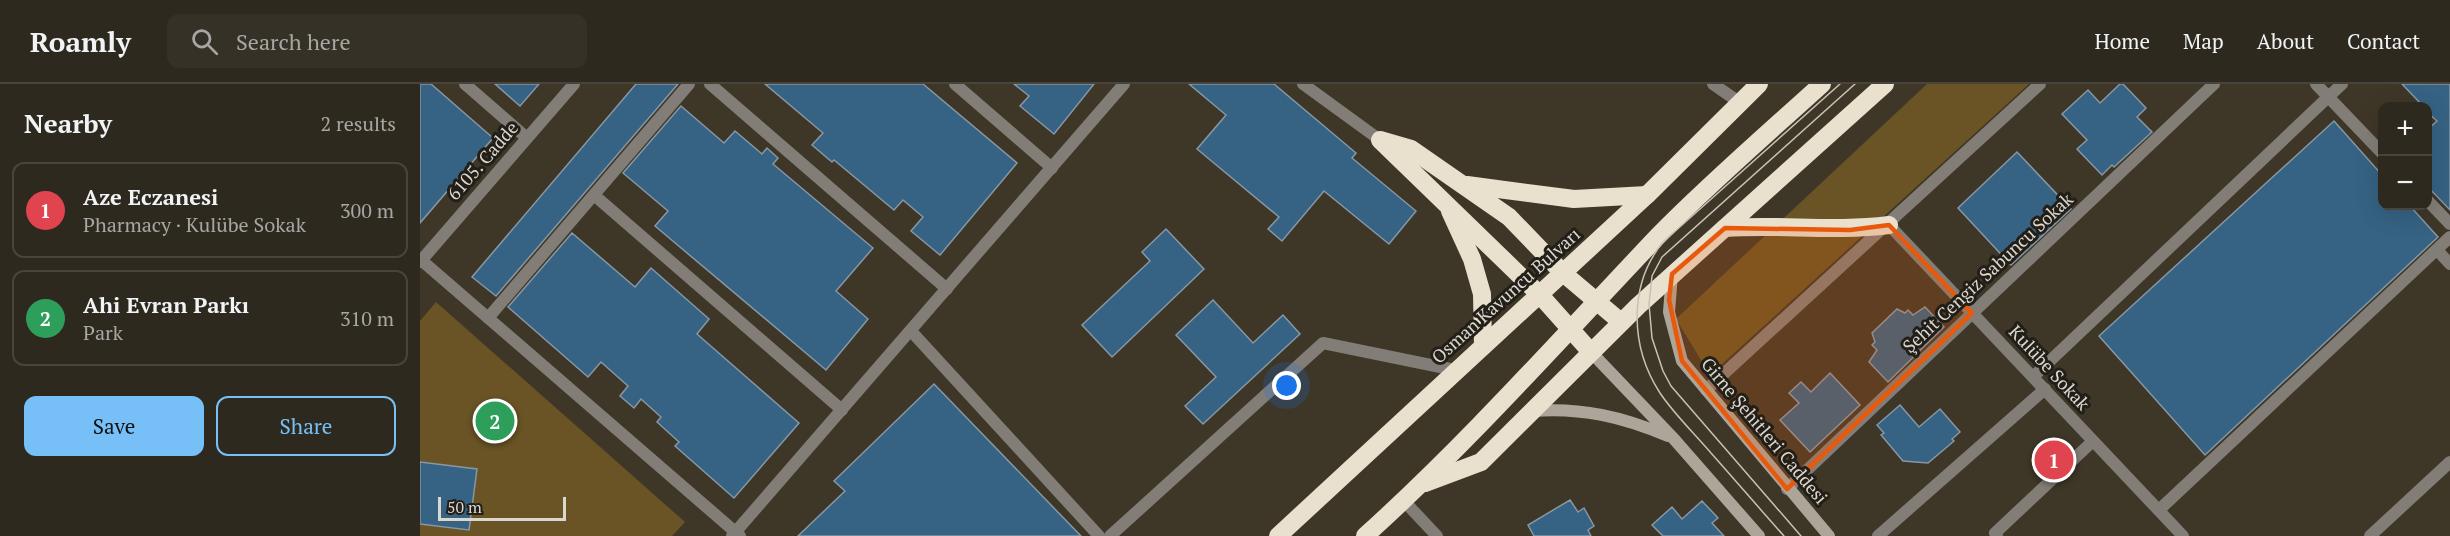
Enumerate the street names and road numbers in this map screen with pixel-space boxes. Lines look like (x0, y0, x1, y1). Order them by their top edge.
street label: 6105. Cadde (441, 116, 523, 205)
street label: Şehit Cengiz Sabuncu Sokak (1897, 186, 2078, 358)
street label: Osman Kavuncu Bulvarı (1426, 222, 1585, 368)
street label: Kulübe Sokak (2004, 320, 2096, 416)
street label: Girne Şehitleri Caddesi (1696, 352, 1833, 509)

